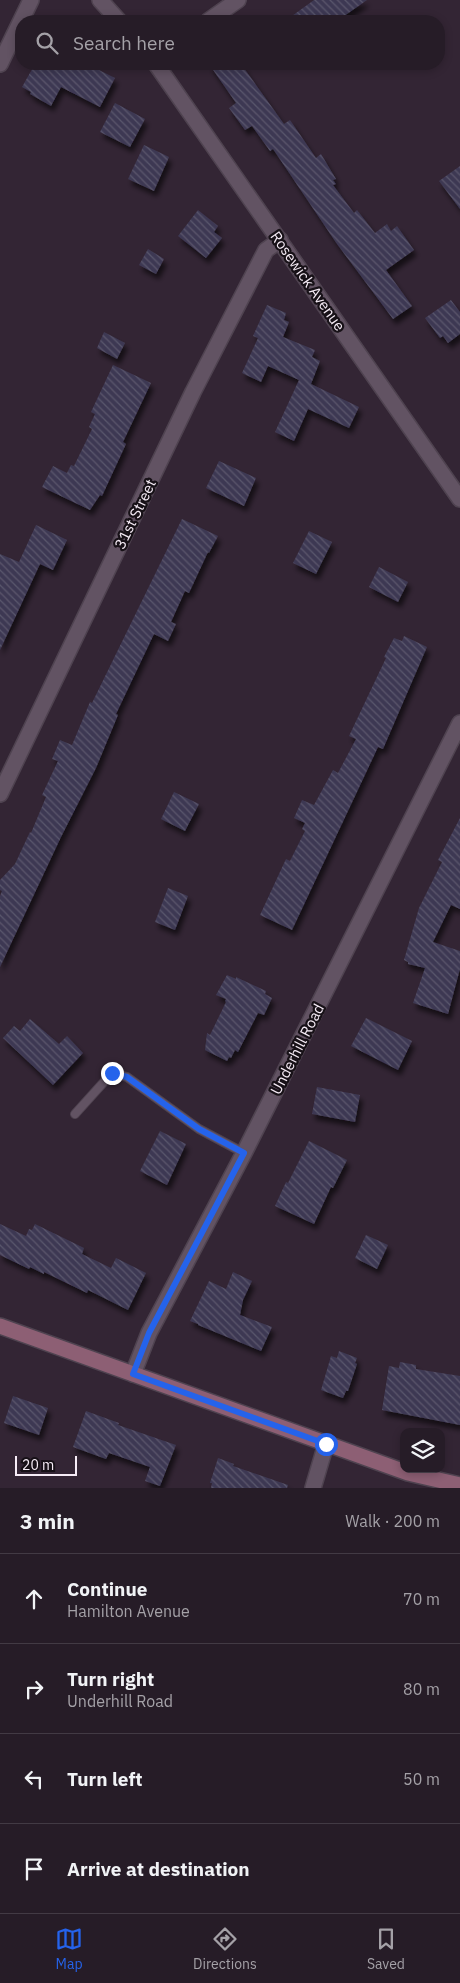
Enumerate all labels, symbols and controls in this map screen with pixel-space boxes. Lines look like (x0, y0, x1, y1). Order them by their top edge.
search box (15, 15, 445, 70)
icon: search (33, 29, 61, 57)
text: Search here (73, 31, 175, 55)
street label: Rosewick Avenue (266, 227, 350, 335)
street label: 31st Street (110, 476, 160, 552)
street label: Underhill Road (266, 1000, 328, 1098)
route end (101, 1062, 124, 1085)
map controls (400, 1428, 445, 1473)
button: layers (400, 1428, 445, 1473)
route start (315, 1433, 338, 1456)
scale bar (15, 1453, 78, 1476)
text: 20 m (22, 1456, 54, 1474)
text: 3 min (20, 1507, 75, 1535)
text: Walk · 200 m (345, 1511, 440, 1531)
text: Continue (67, 1577, 147, 1601)
icon: ahead (20, 1585, 48, 1613)
text: 70 m (403, 1589, 440, 1609)
text: Hamilton Avenue (67, 1601, 190, 1621)
text: Turn right (67, 1667, 154, 1691)
icon: right (20, 1675, 48, 1703)
text: 80 m (403, 1679, 440, 1699)
text: Underhill Road (67, 1691, 173, 1711)
icon: left (20, 1765, 48, 1793)
text: Turn left (67, 1767, 143, 1791)
text: 50 m (403, 1769, 440, 1789)
icon: arrive (20, 1855, 48, 1883)
text: Arrive at destination (67, 1857, 250, 1881)
tab: Map (55, 1925, 83, 1973)
tab: Directions (193, 1925, 257, 1973)
tab: Saved (367, 1925, 405, 1973)

